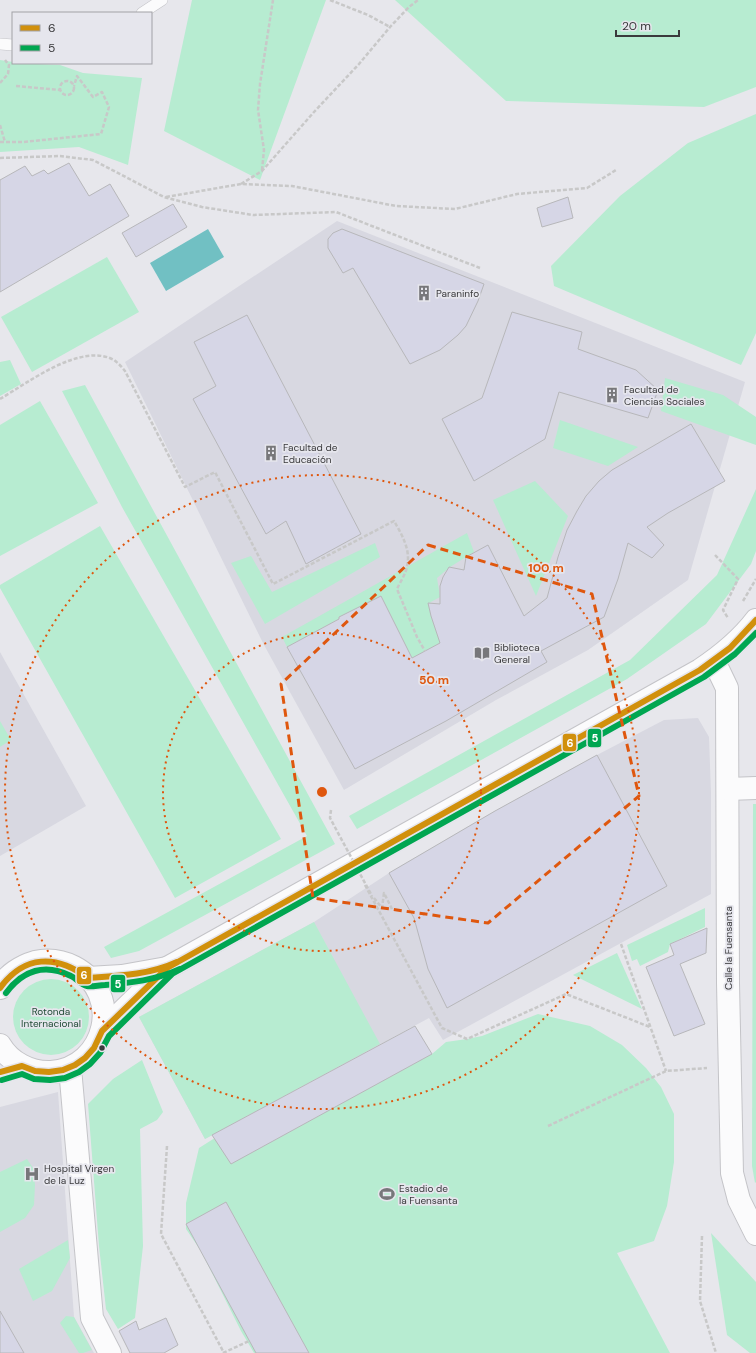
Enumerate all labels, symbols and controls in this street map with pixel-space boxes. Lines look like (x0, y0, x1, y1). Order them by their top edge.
legend (12, 12, 152, 64)
scale bar (616, 12, 679, 38)
text: 20 m (622, 18, 651, 34)
text: 6 (48, 20, 56, 36)
text: 5 (48, 40, 55, 56)
building icon: Paraninfo (415, 284, 433, 302)
place label: Paraninfo (436, 287, 479, 300)
place label: Facultad de Ciencias Sociales (624, 383, 704, 408)
building icon: Facultad de Ciencias Sociales (603, 386, 621, 404)
place label: Facultad de Educación (283, 441, 338, 466)
building icon: Facultad de Educación (262, 444, 280, 462)
text: 100 m (528, 560, 564, 576)
place label: Biblioteca General (494, 641, 540, 666)
library icon: Biblioteca General (473, 644, 491, 662)
text: 50 m (419, 672, 449, 688)
line badge: 5 (587, 728, 602, 748)
text: 5 (592, 731, 599, 745)
line badge: 6 (562, 733, 577, 752)
text: 6 (567, 736, 574, 750)
centre of rings (315, 785, 329, 799)
street label: Calle la Fuensanta (722, 906, 735, 990)
line badge: 6 (76, 966, 92, 985)
text: 6 (81, 968, 88, 982)
line badge: 5 (110, 974, 126, 993)
text: 5 (115, 977, 122, 991)
park label: Rotonda Internacional (21, 1005, 81, 1030)
unlabelled marker (97, 1043, 107, 1053)
place label: Hospital Virgen de la Luz (44, 1162, 114, 1187)
hospital icon: Hospital Virgen de la Luz (23, 1165, 41, 1183)
place label: Estadio de la Fuensanta (399, 1182, 457, 1207)
sports icon: Estadio de la Fuensanta (378, 1185, 396, 1203)

